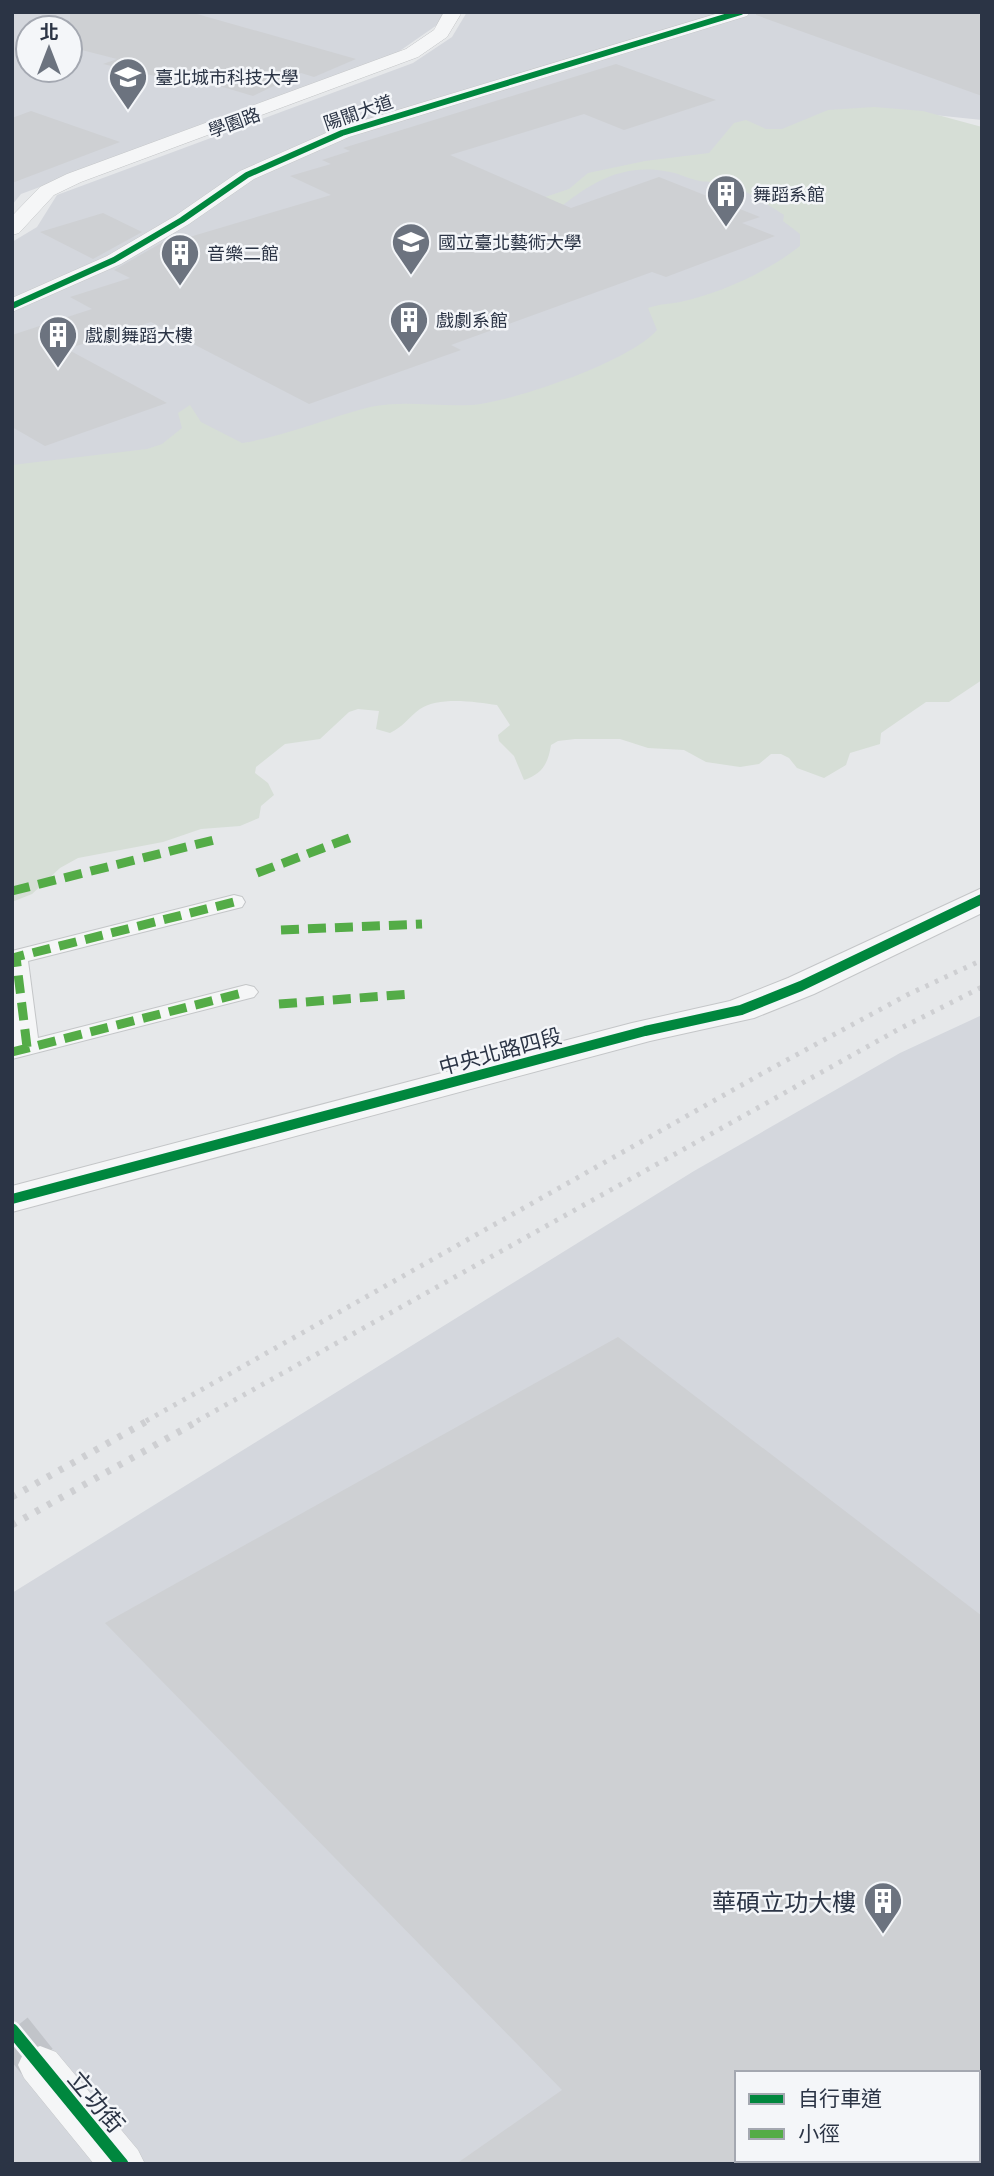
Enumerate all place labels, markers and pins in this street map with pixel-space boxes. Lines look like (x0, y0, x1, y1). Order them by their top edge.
school or university icon: 臺北城市科技大學 (107, 56, 149, 111)
place label: 臺北城市科技大學 (155, 65, 299, 89)
building icon: 舞蹈系館 (705, 173, 747, 228)
place label: 舞蹈系館 (753, 182, 825, 206)
school or university icon: 國立臺北藝術大學 (390, 221, 432, 276)
place label: 國立臺北藝術大學 (438, 230, 582, 254)
building icon: 音樂二館 (159, 232, 201, 287)
place label: 音樂二館 (207, 241, 279, 265)
building icon: 戲劇系館 (388, 299, 430, 354)
place label: 戲劇系館 (436, 308, 508, 332)
building icon: 戲劇舞蹈大樓 (37, 314, 79, 369)
place label: 戲劇舞蹈大樓 (85, 323, 193, 347)
building icon: 華碩立功大樓 (862, 1880, 904, 1935)
place label: 華碩立功大樓 (712, 1885, 856, 1918)

